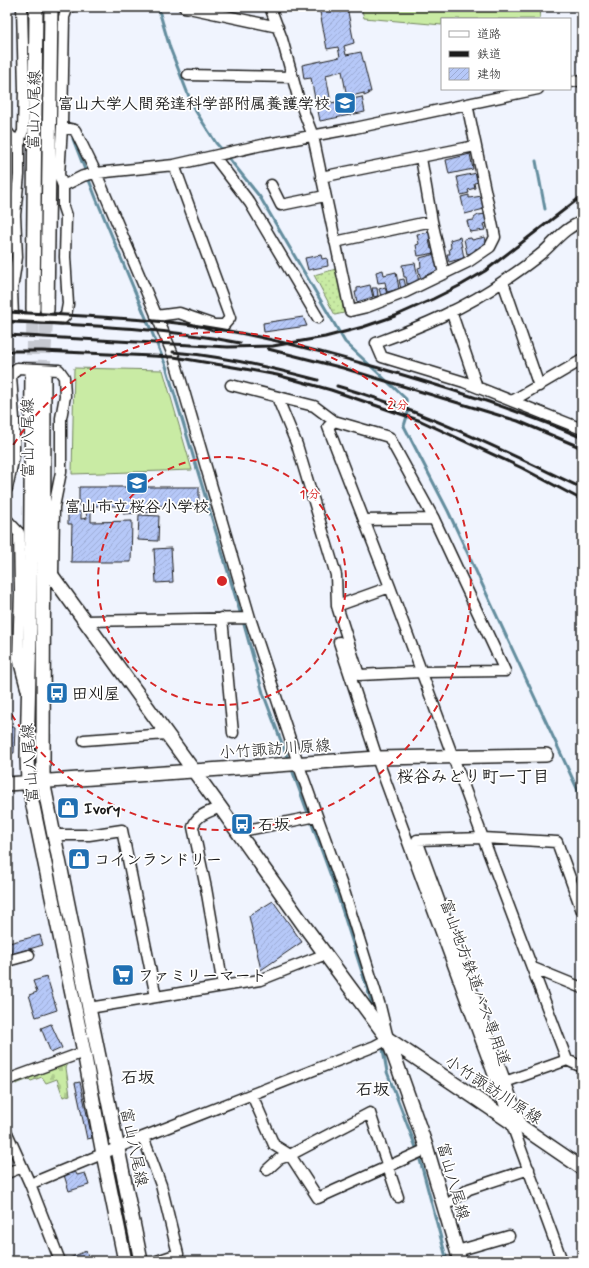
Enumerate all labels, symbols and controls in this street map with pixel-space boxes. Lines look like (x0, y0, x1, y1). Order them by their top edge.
legend (441, 18, 571, 90)
text: 道路 (477, 27, 501, 43)
text: 鉄道 (477, 47, 501, 63)
text: 建物 (477, 67, 501, 83)
street label: 富山八尾線 (23, 70, 46, 150)
school or university icon: 富山大学人間発達科学部附属養護学校 (332, 90, 358, 116)
place label: 富山大学人間発達科学部附属養護学校 (58, 94, 330, 115)
street label: 富山八尾線 (18, 398, 39, 478)
text: 2 分 (387, 398, 409, 414)
school or university icon: 富山市立桜谷小学校 (124, 470, 150, 496)
text: 1 分 (300, 487, 320, 503)
place label: 富山市立桜谷小学校 (65, 497, 209, 518)
centre of rings (215, 574, 229, 588)
bus stop icon: 田刈屋 (44, 680, 70, 706)
place label: 田刈屋 (72, 684, 120, 705)
street label: 富山八尾線 (17, 722, 44, 804)
street label: 小竹諏訪川原線 (219, 735, 332, 764)
district label: 桜谷みどり町一丁目 (397, 766, 550, 788)
shop icon: Ivory (55, 795, 81, 821)
place label: Ivory (84, 799, 120, 820)
bus stop icon: 石坂 (229, 811, 255, 837)
place label: 石坂 (258, 815, 290, 836)
shop icon: コインランドリー (66, 846, 92, 872)
place label: コインランドリー (94, 850, 222, 871)
street label: 富山地方鉄道バス専用道 (435, 896, 515, 1069)
supermarket icon: ファミリーマート (110, 962, 136, 988)
place label: ファミリーマート (138, 966, 267, 987)
street label: 小竹諏訪川原線 (440, 1051, 546, 1130)
district label: 石坂 (121, 1067, 155, 1089)
district label: 石坂 (356, 1079, 390, 1101)
street label: 富山八尾線 (115, 1106, 152, 1189)
street label: 富山八尾線 (431, 1140, 474, 1223)

